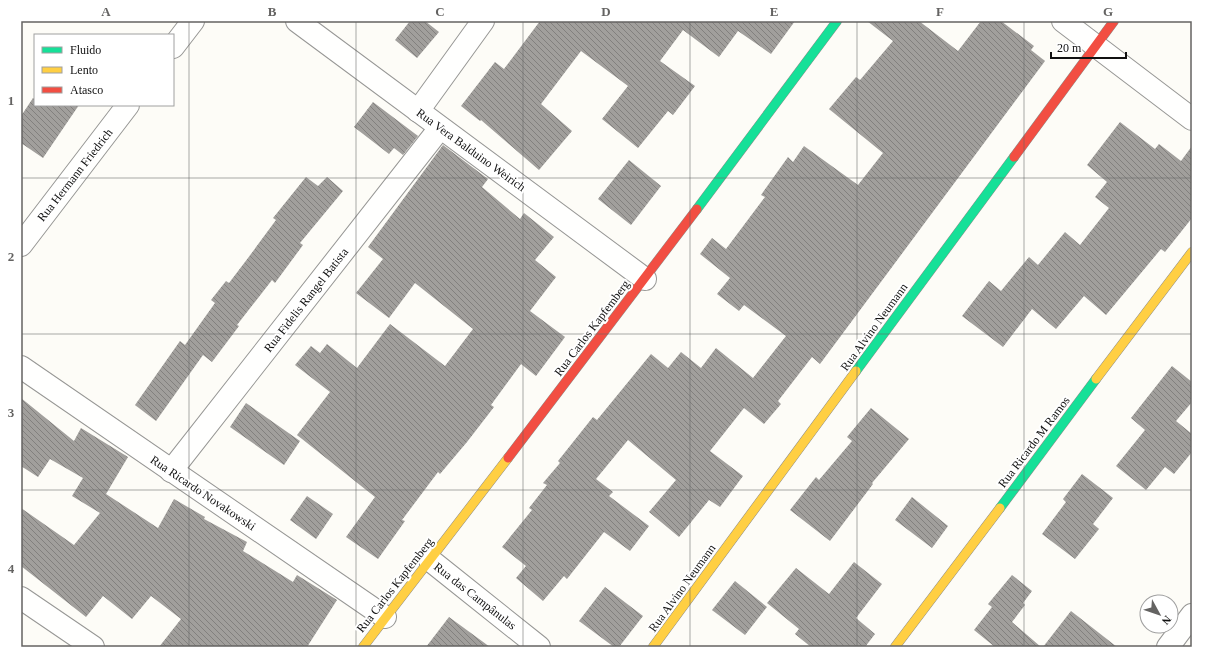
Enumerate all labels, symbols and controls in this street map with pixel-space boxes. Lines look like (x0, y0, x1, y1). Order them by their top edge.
text: A (101, 4, 111, 19)
text: B (268, 4, 277, 19)
text: C (435, 4, 445, 19)
text: D (601, 4, 611, 19)
text: E (770, 4, 778, 19)
text: F (936, 4, 944, 19)
text: G (1103, 4, 1113, 19)
legend (34, 34, 174, 106)
scale bar (1051, 34, 1126, 60)
text: 20 m (1057, 41, 1082, 55)
text: Fluido (70, 43, 101, 57)
text: Lento (70, 63, 98, 77)
text: Atasco (70, 83, 103, 97)
text: 1 (8, 93, 14, 108)
street label: Rua Vera Balduino Weirich (414, 106, 528, 194)
street label: Rua Hermann Friedrich (34, 126, 116, 224)
street label: Rua Fidelis Rangel Batista (261, 245, 351, 355)
text: 2 (8, 249, 14, 264)
street label: Rua Carlos Kapfemberg (551, 277, 633, 379)
street label: Rua Alvino Neumann (838, 281, 910, 373)
street label: Rua Ricardo M Ramos (995, 393, 1073, 490)
text: 3 (8, 405, 15, 420)
street label: Rua Ricardo Novakowski (148, 453, 259, 534)
street label: Rua Carlos Kapfemberg (354, 535, 436, 635)
street label: Rua Alvino Neumann (646, 542, 718, 634)
street label: Rua das Campânulas (431, 559, 519, 633)
text: 4 (8, 561, 15, 576)
north arrow (1139, 594, 1179, 634)
text: N (1159, 614, 1174, 627)

